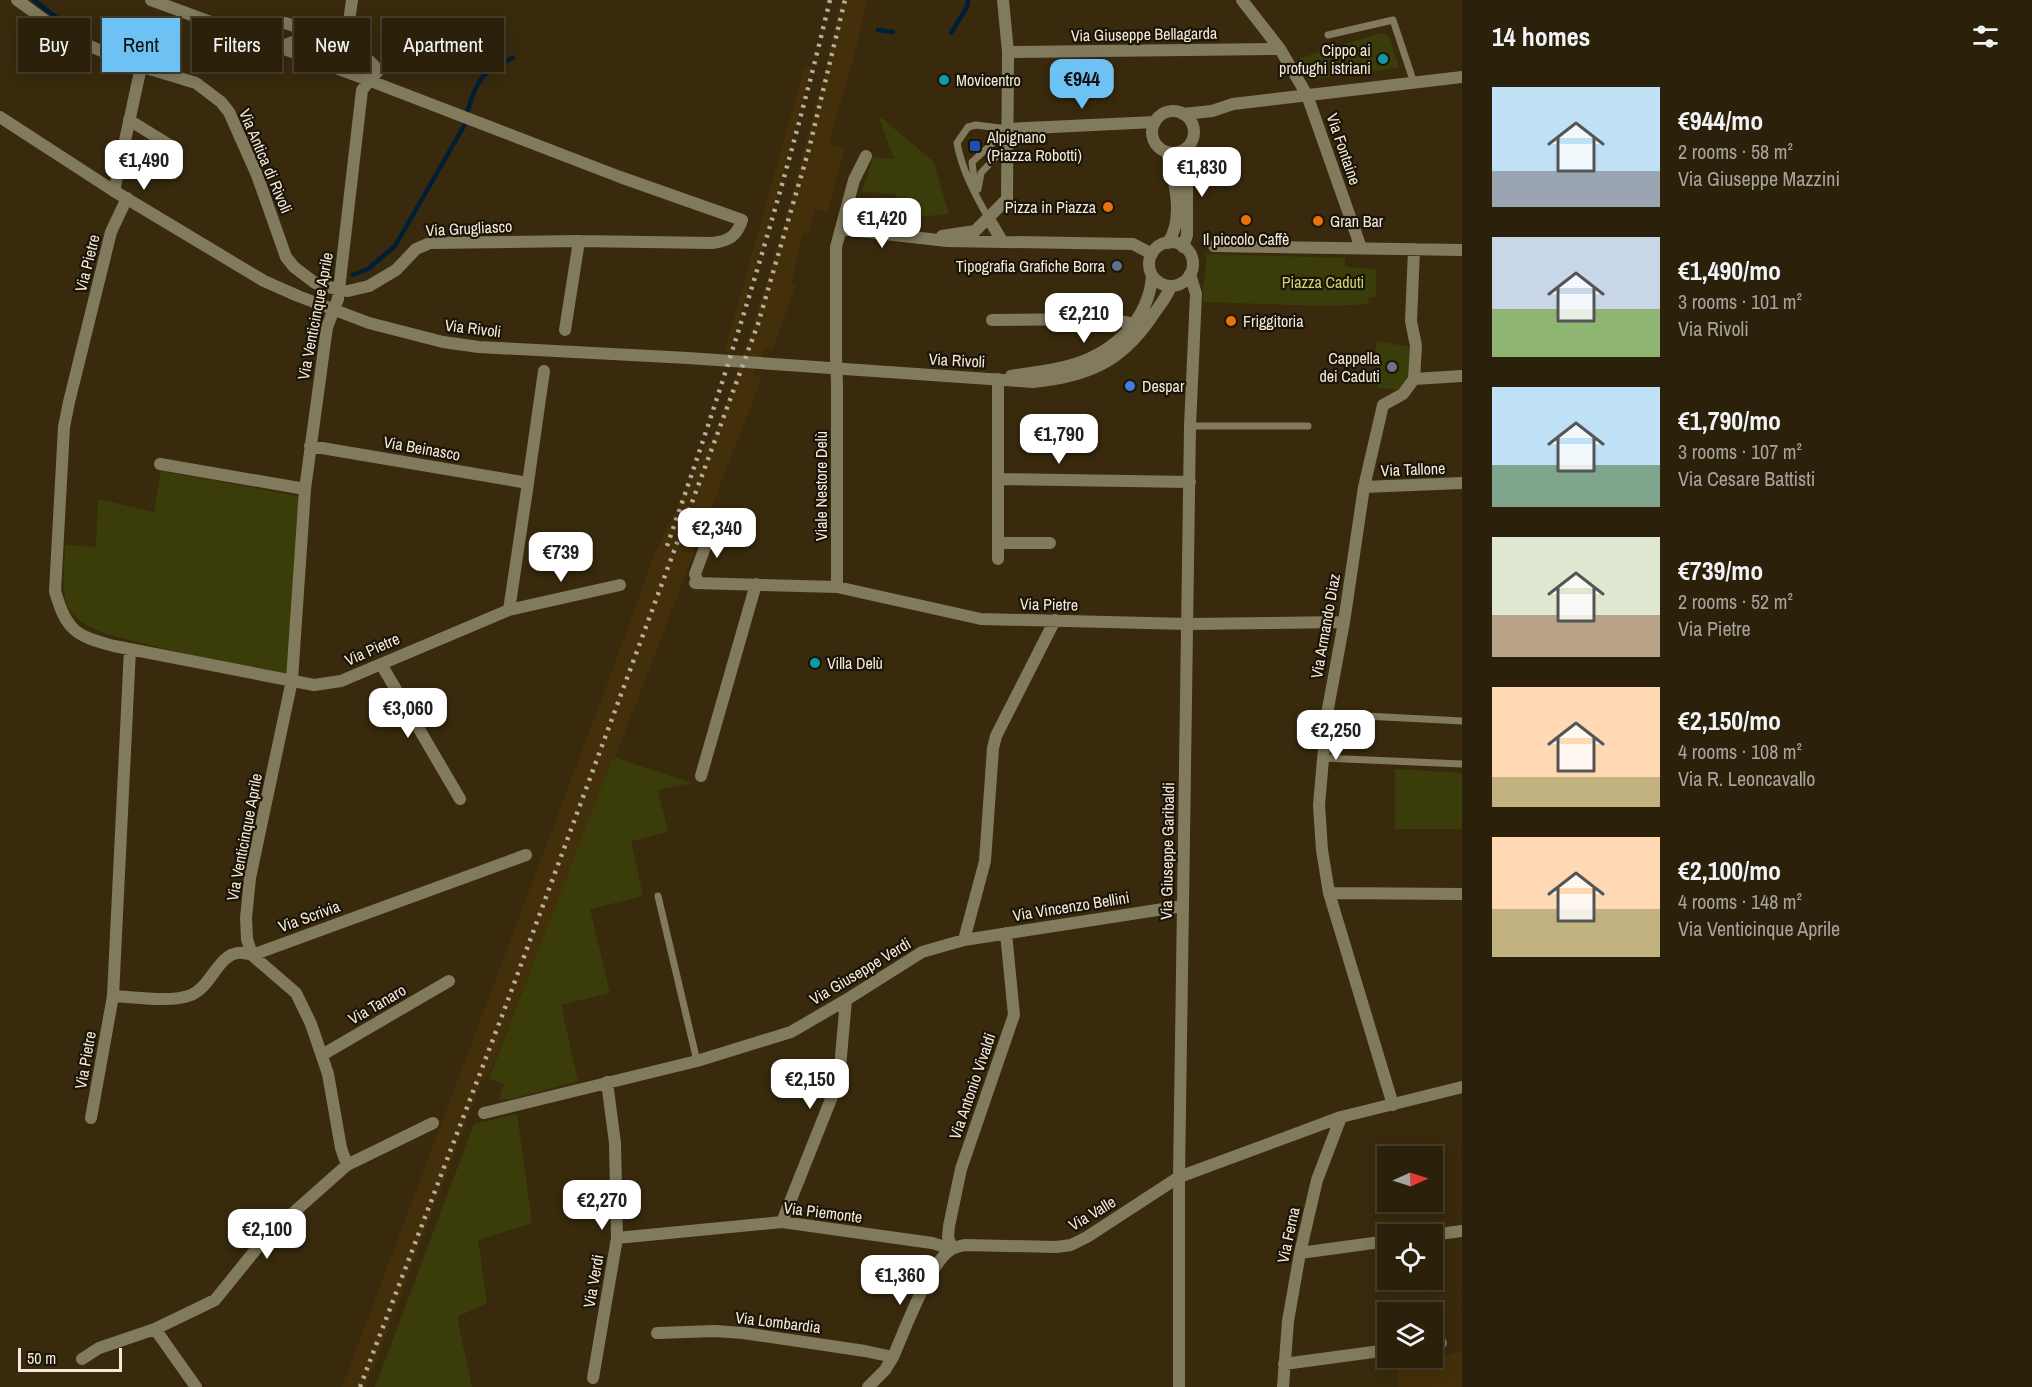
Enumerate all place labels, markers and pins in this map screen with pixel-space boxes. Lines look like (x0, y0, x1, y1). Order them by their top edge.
place label: Cippo ai profughi istriani (1279, 39, 1371, 79)
marker: Cippo ai profughi istriani (1376, 52, 1390, 66)
pin: €944 (1046, 59, 1118, 110)
place label: Movicentro (956, 69, 1021, 91)
marker: Movicentro (937, 73, 951, 87)
place label: Alpignano (Piazza Robotti) (986, 126, 1082, 166)
marker: Alpignano (Piazza Robotti) (968, 139, 982, 153)
pin: €1,490 (95, 140, 193, 191)
pin: €1,830 (1153, 147, 1251, 198)
place label: Pizza in Piazza (1005, 196, 1097, 218)
pin: €1,420 (833, 198, 931, 249)
marker: Pizza in Piazza (1101, 200, 1115, 214)
place label: Gran Bar (1330, 210, 1384, 232)
marker: Il piccolo Caffè (1239, 213, 1253, 227)
marker: Gran Bar (1311, 214, 1325, 228)
place label: Il piccolo Caffè (1203, 228, 1289, 250)
place label: Tipografia Grafiche Borra (956, 255, 1106, 277)
marker: Tipografia Grafiche Borra (1110, 259, 1124, 273)
pin: €2,210 (1035, 293, 1133, 344)
place label: Friggitoria (1243, 310, 1304, 332)
marker: Friggitoria (1224, 314, 1238, 328)
place label: Cappella dei Caduti (1319, 347, 1381, 387)
marker: Cappella dei Caduti (1385, 360, 1399, 374)
place label: Despar (1142, 375, 1185, 397)
marker: Despar (1123, 379, 1137, 393)
pin: €1,790 (1010, 414, 1108, 465)
pin: €2,340 (668, 508, 766, 559)
pin: €739 (525, 532, 597, 583)
place label: Villa Delù (827, 652, 883, 674)
marker: Villa Delù (808, 656, 822, 670)
pin: €3,060 (359, 688, 457, 739)
pin: €2,250 (1287, 710, 1385, 761)
pin: €2,150 (761, 1059, 859, 1110)
pin: €2,270 (553, 1180, 651, 1231)
pin: €2,100 (218, 1209, 316, 1260)
pin: €1,360 (851, 1255, 949, 1306)

